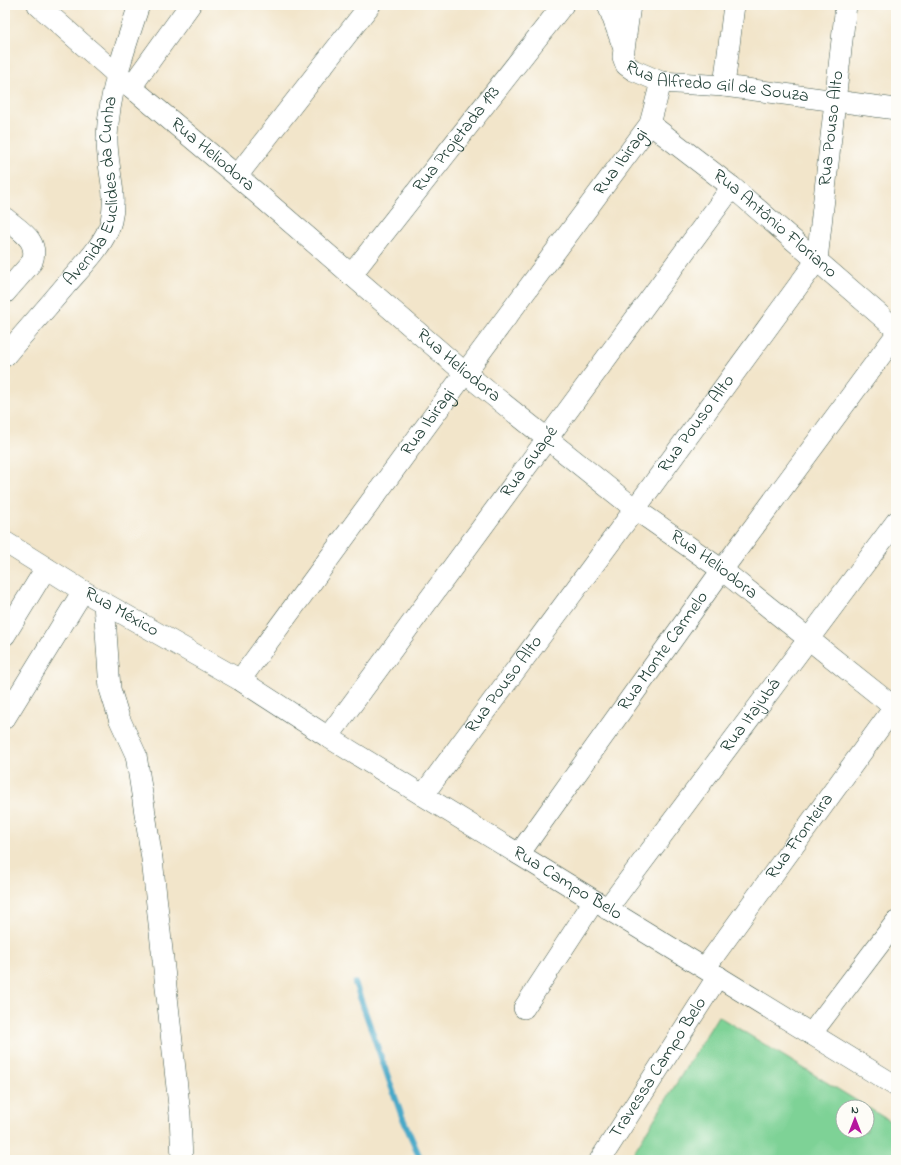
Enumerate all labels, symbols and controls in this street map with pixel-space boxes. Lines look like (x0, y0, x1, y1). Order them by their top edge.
street label: Rua Alfredo Gil de Souza (619, 55, 810, 110)
street label: Rua Pouso Alto (813, 69, 851, 187)
street label: Rua Projetada 193 (407, 81, 507, 198)
street label: Avenida Euclides da Cunha (58, 94, 126, 292)
street label: Rua Heliodora (164, 112, 260, 198)
street label: Rua Ibiragi (588, 123, 655, 202)
street label: Rua Antônio Floriano (707, 163, 843, 285)
street label: Rua Heliodora (410, 323, 506, 409)
street label: Rua Pouso Alto (652, 370, 742, 479)
street label: Rua Ibiragi (395, 384, 462, 462)
street label: Rua Guapé (495, 420, 566, 504)
street label: Rua Heliodora (664, 524, 763, 606)
street label: Rua México (79, 581, 163, 644)
street label: Rua Monte Carmelo (612, 586, 716, 717)
street label: Rua Pouso Alto (460, 631, 550, 739)
street label: Rua Itajubá (715, 673, 788, 759)
street label: Rua Fronteira (760, 788, 840, 886)
street label: Rua Campo Belo (507, 840, 627, 927)
street label: Travessa Campo Belo (604, 992, 714, 1144)
north arrow (835, 1099, 875, 1139)
text: N (851, 1102, 859, 1118)

